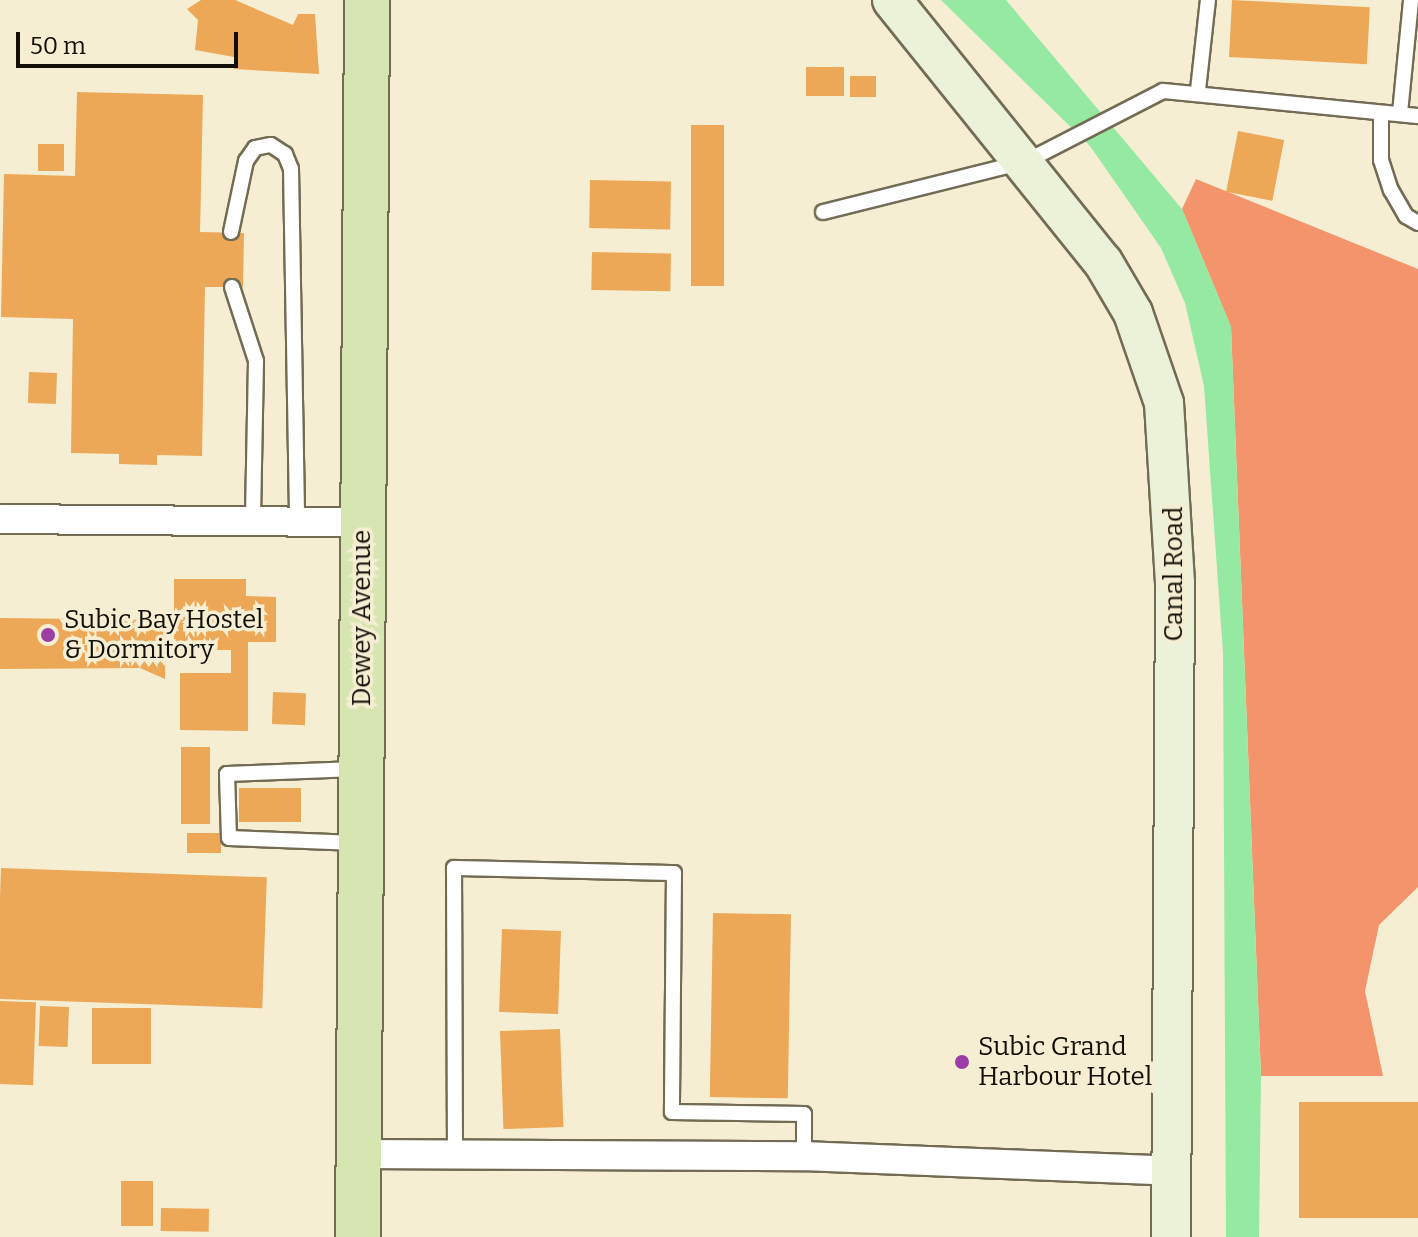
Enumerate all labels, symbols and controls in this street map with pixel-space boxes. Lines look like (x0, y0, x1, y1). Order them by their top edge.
scale bar (20, 16, 242, 66)
text: 50 m (30, 32, 86, 60)
street label: Canal Road (1158, 507, 1190, 641)
street label: Dewey Avenue (346, 530, 378, 706)
place label: Subic Bay Hostel & Dormitory (64, 604, 264, 666)
marker: Subic Bay Hostel & Dormitory (39, 626, 57, 644)
place label: Subic Grand Harbour Hotel (978, 1031, 1152, 1092)
marker: Subic Grand Harbour Hotel (953, 1053, 971, 1071)

